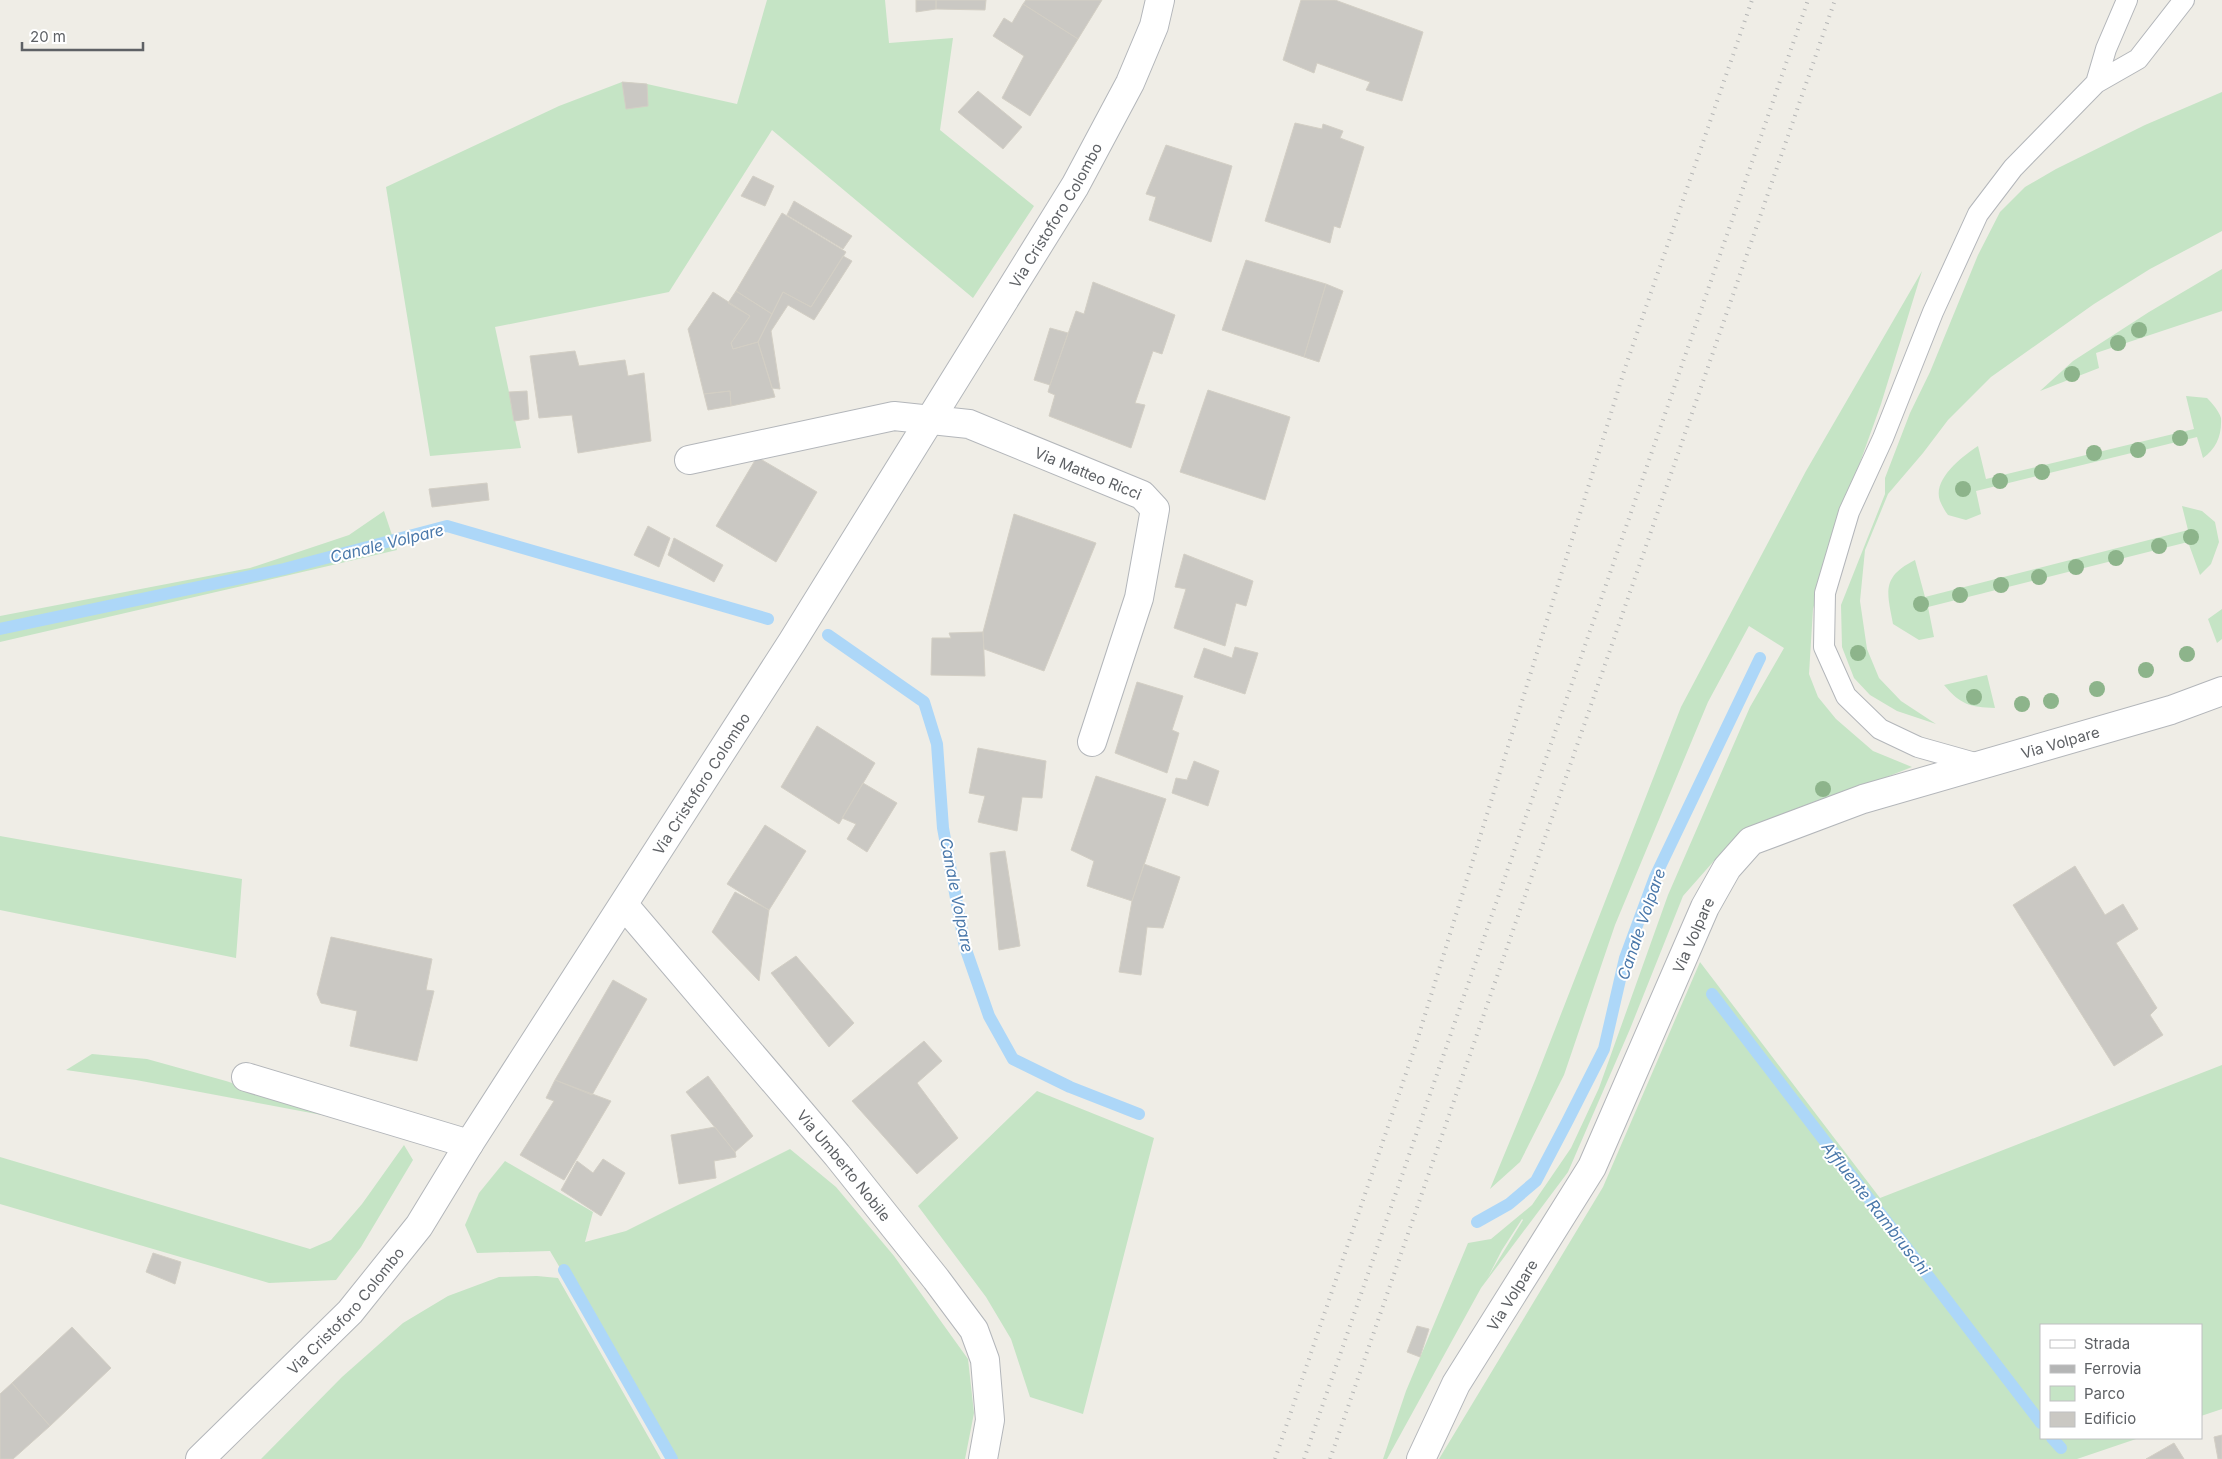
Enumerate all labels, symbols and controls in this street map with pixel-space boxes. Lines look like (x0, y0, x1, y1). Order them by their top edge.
scale bar (22, 20, 144, 52)
text: 20 m (30, 27, 66, 46)
street label: Via Cristoforo Colombo (1005, 139, 1106, 291)
street label: Via Matteo Ricci (1032, 443, 1145, 503)
water label: Canale Volpare (328, 519, 446, 567)
street label: Via Cristoforo Colombo (648, 709, 754, 858)
street label: Via Volpare (2019, 722, 2102, 762)
water label: Canale Volpare (936, 836, 978, 954)
water label: Canale Volpare (1613, 866, 1669, 982)
street label: Via Volpare (1668, 894, 1718, 976)
street label: Via Umberto Nobile (793, 1106, 895, 1225)
water label: Affluente Rambruschi (1817, 1137, 1935, 1279)
street label: Via Cristoforo Colombo (283, 1243, 408, 1378)
street label: Via Volpare (1482, 1256, 1541, 1334)
legend (2040, 1324, 2202, 1439)
text: Strada (2084, 1334, 2130, 1353)
text: Ferrovia (2084, 1359, 2141, 1378)
text: Parco (2084, 1384, 2125, 1403)
text: Edificio (2084, 1409, 2136, 1428)

